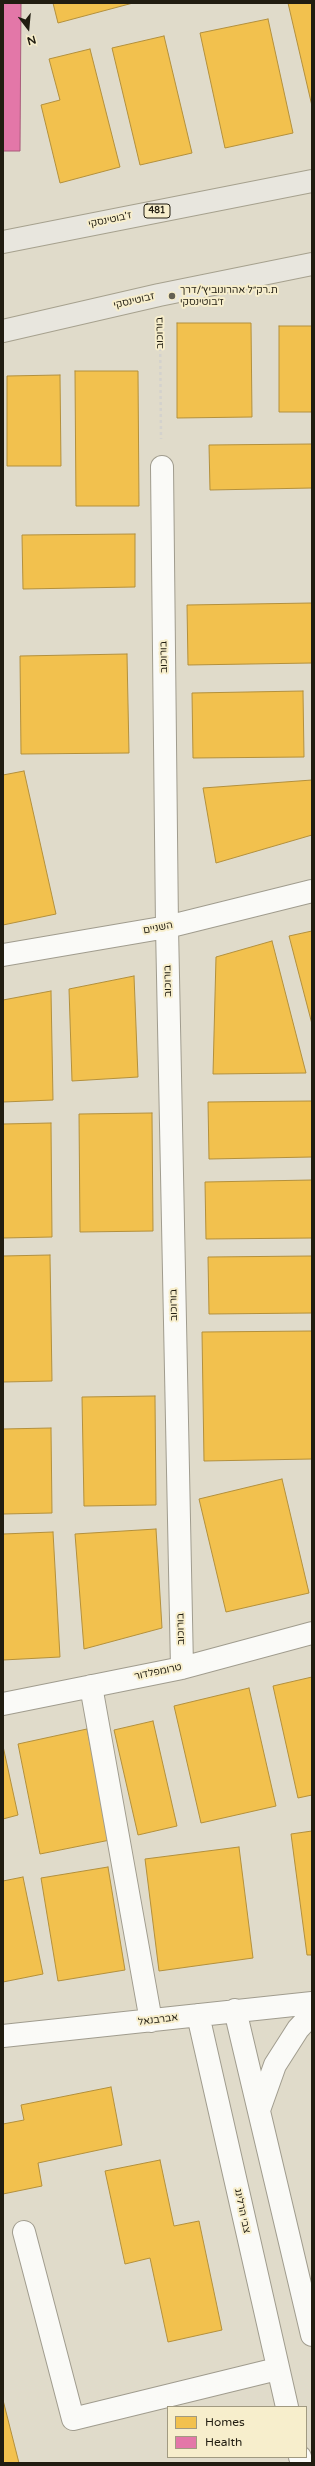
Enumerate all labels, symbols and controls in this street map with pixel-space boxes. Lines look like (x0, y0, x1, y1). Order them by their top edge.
north arrow (8, 8, 48, 48)
text: N (25, 33, 37, 47)
road number: 481 (144, 204, 170, 218)
street label: ז'בוטינסקי (87, 210, 133, 230)
place label: ת.רק״ל אהרונוביץ׳/דרך ז׳בוטינסקי (180, 284, 278, 308)
street label: זבוטינסקי (112, 290, 156, 312)
marker: ת.רק״ל אהרונוביץ׳/דרך ז׳בוטינסקי (167, 291, 177, 301)
street label: בורוכוב (154, 317, 166, 349)
street label: בורוכוב (158, 641, 170, 673)
street label: השניים (142, 919, 174, 937)
street label: בורוכוב (162, 965, 174, 997)
street label: בורוכוב (168, 1289, 180, 1321)
street label: בורוכוב (175, 1613, 187, 1645)
street label: טרומפלדור (133, 1661, 183, 1683)
street label: אברבנאל (137, 2012, 179, 2028)
street label: צבי הרלינג (231, 2188, 253, 2234)
legend (167, 2406, 307, 2458)
text: Homes (205, 2415, 245, 2429)
text: Health (205, 2435, 242, 2449)

